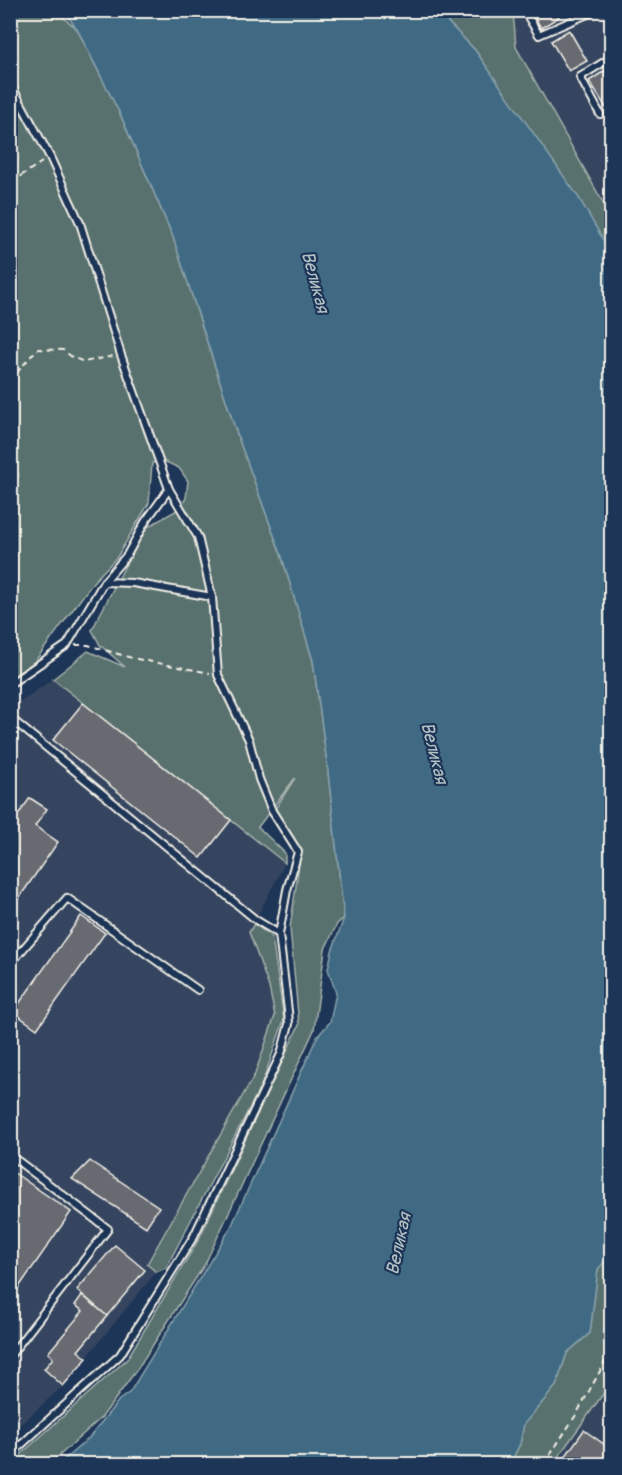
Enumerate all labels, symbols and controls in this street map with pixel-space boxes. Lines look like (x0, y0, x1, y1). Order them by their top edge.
water label: Великая (296, 249, 335, 317)
water label: Великая (415, 720, 453, 788)
water label: Великая (381, 1209, 417, 1277)

